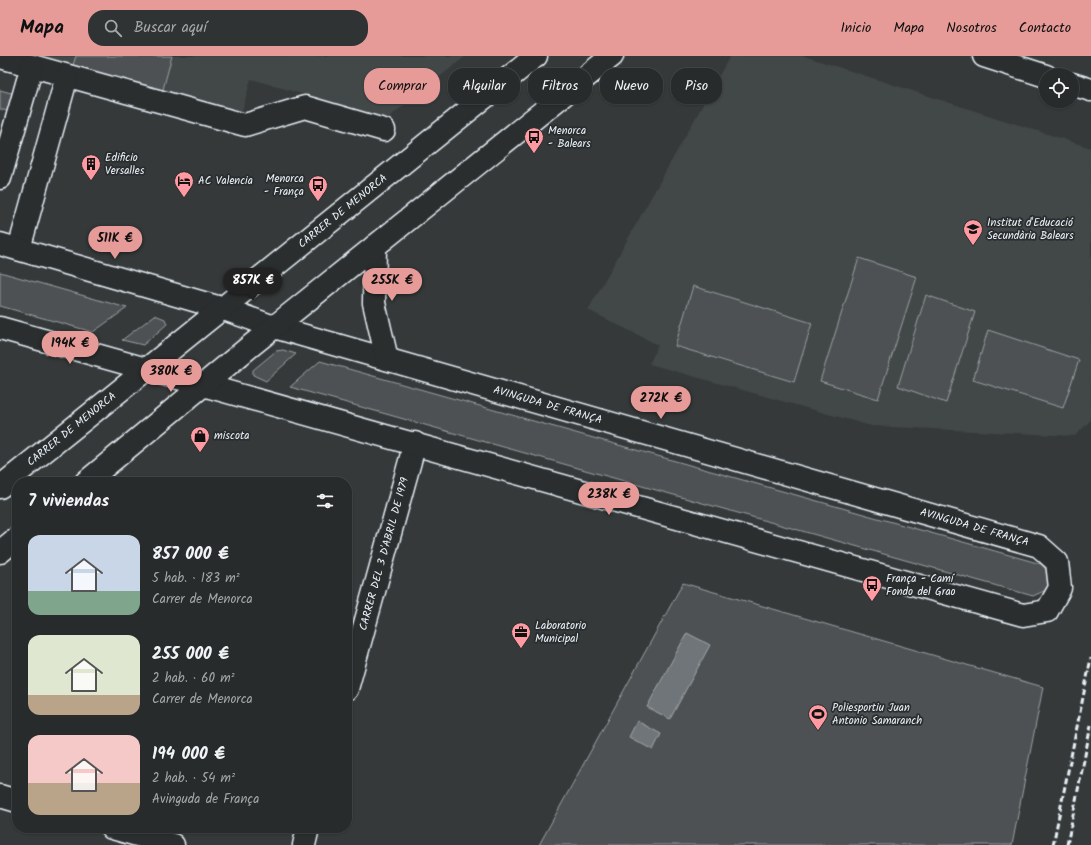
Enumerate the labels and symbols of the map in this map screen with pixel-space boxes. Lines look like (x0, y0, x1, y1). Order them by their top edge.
place label: Menorca - Balears (548, 122, 591, 153)
bus stop icon: Menorca - Balears (523, 126, 545, 154)
place label: Edificio Versalles (105, 149, 145, 180)
building icon: Edificio Versalles (80, 153, 102, 181)
street label: CARRER DE MENORCA (294, 169, 392, 253)
hotel icon: AC Valencia (173, 170, 195, 198)
place label: Menorca - França (264, 170, 304, 201)
place label: AC Valencia (198, 172, 253, 190)
bus stop icon: Menorca - França (307, 174, 329, 202)
place label: Institut d'Educació Secundària Balears (987, 214, 1074, 245)
school or university icon: Institut d'Educació Secundària Balears (962, 218, 984, 246)
pin: 511K € (82, 226, 148, 260)
pin: 857K € (220, 268, 286, 302)
pin: 255K € (359, 268, 425, 302)
pin: 194K € (37, 331, 103, 365)
pin: 380K € (138, 359, 204, 393)
street label: AVINGUDA DE FRANÇA (491, 381, 605, 430)
pin: 272K € (628, 386, 694, 420)
street label: CARRER DE MENORCA (23, 388, 121, 471)
shop icon: miscota (189, 425, 211, 453)
place label: miscota (214, 427, 249, 445)
street label: CARRER DEL 3 D'ABRIL DE 1979 (355, 475, 414, 633)
pin: 238K € (576, 482, 642, 516)
street label: AVINGUDA DE FRANÇA (918, 503, 1031, 552)
place label: França - Camí Fondo del Grao (886, 570, 956, 601)
bus stop icon: França - Camí Fondo del Grao (861, 574, 883, 602)
place label: Laboratorio Municipal (535, 617, 586, 648)
office icon: Laboratorio Municipal (510, 621, 532, 649)
place label: Poliesportiu Juan Antonio Samaranch (832, 699, 922, 730)
sports icon: Poliesportiu Juan Antonio Samaranch (807, 703, 829, 731)

